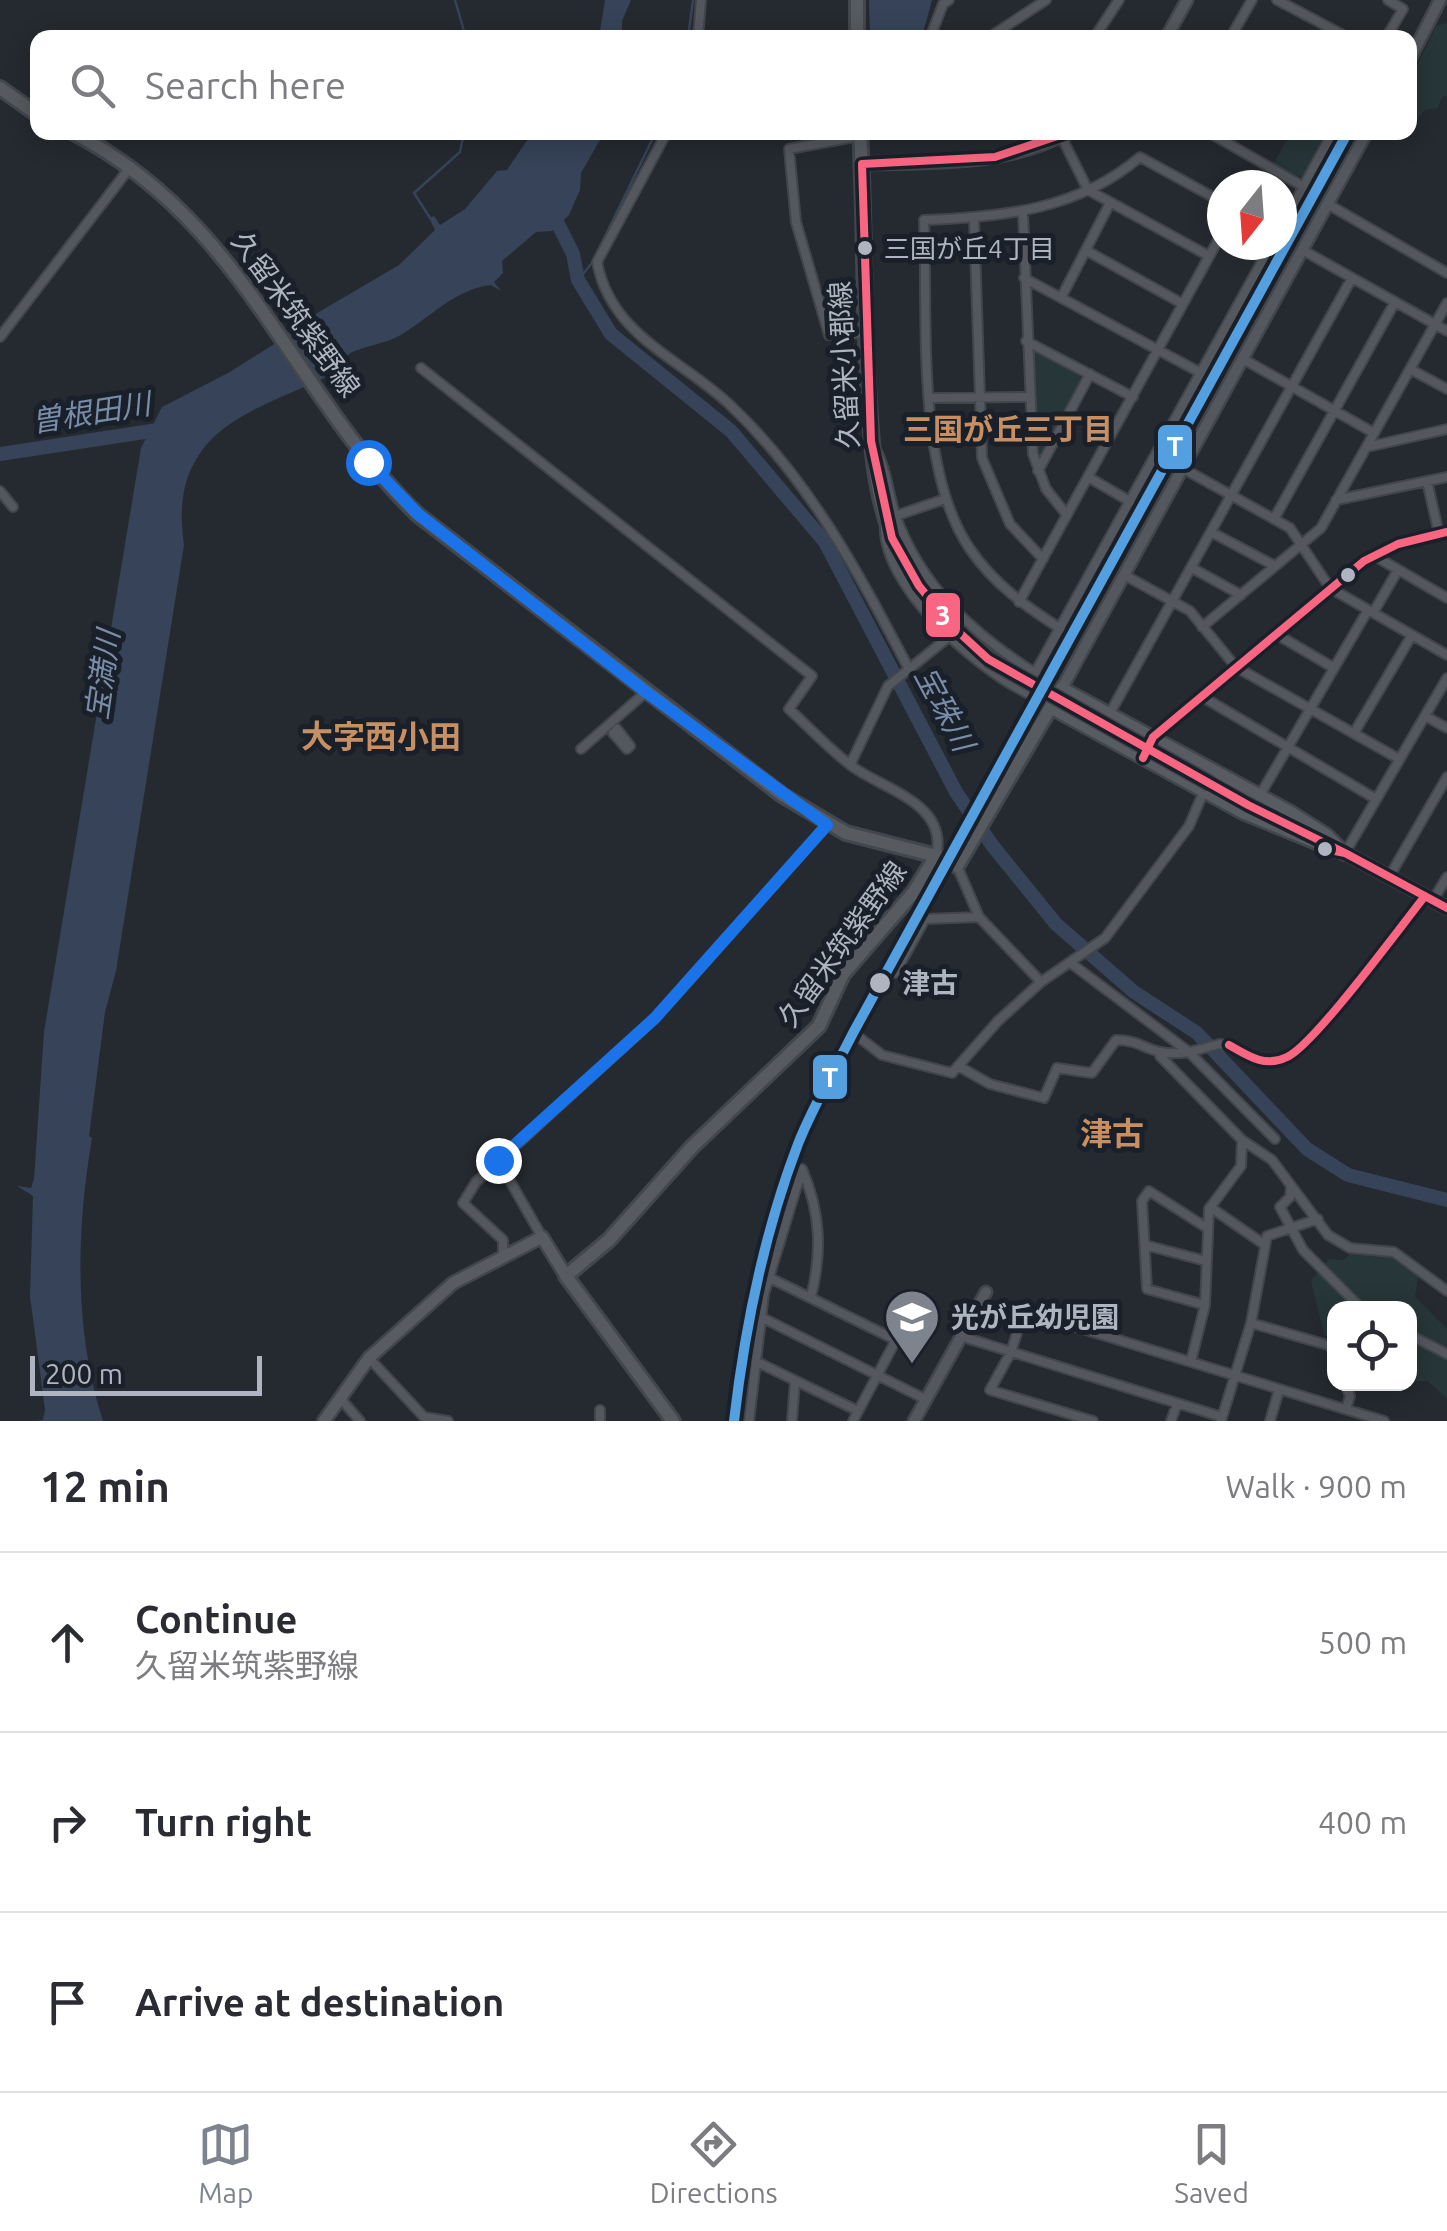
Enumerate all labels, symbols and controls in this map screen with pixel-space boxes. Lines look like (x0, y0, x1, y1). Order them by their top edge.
search box (30, 30, 1417, 140)
icon: search (65, 58, 120, 113)
text: Search here (145, 64, 346, 106)
north arrow (1207, 170, 1297, 260)
street label: 久留米筑紫野線 (226, 225, 367, 402)
place label: 三国が丘4丁目 (884, 234, 1055, 263)
marker: 三国が丘4丁目 (855, 238, 875, 258)
street label: 久留米小郡線 (824, 280, 863, 450)
water label: 曽根田川 (29, 385, 156, 438)
district label: 三国が丘三丁目 (903, 412, 1113, 446)
line badge: T (1156, 423, 1194, 471)
text: T (1167, 430, 1184, 461)
route start (346, 440, 392, 486)
unlabelled marker (1338, 565, 1358, 585)
line badge: 3 (924, 591, 962, 639)
text: 3 (935, 599, 951, 630)
water label: 宝満川 (79, 625, 126, 722)
water label: 宝珠川 (909, 661, 982, 759)
district label: 大字西小田 (301, 718, 461, 754)
unlabelled marker (1315, 839, 1335, 859)
street label: 久留米筑紫野線 (771, 855, 912, 1032)
place label: 津古 (902, 967, 958, 998)
marker: 津古 (867, 970, 893, 996)
line badge: T (811, 1053, 849, 1101)
text: T (822, 1061, 839, 1092)
district label: 津古 (1080, 1115, 1144, 1151)
route end (476, 1138, 522, 1184)
school or university icon: 光が丘幼児園 (882, 1287, 942, 1366)
place label: 光が丘幼児園 (951, 1301, 1119, 1332)
map controls (1327, 1301, 1417, 1391)
button: locate (1327, 1301, 1417, 1391)
scale bar (30, 1351, 262, 1396)
text: 200 m (45, 1358, 123, 1389)
text: 12 min (40, 1463, 170, 1510)
text: Walk · 900 m (1225, 1468, 1407, 1504)
text: Continue (135, 1598, 297, 1640)
icon: ahead (40, 1615, 95, 1670)
text: 500 m (1318, 1624, 1407, 1660)
text: 久留米筑紫野線 (135, 1647, 359, 1683)
icon: right (40, 1795, 95, 1850)
text: Turn right (135, 1801, 312, 1843)
text: 400 m (1318, 1804, 1407, 1840)
icon: arrive (40, 1975, 95, 2030)
text: Arrive at destination (135, 1981, 504, 2023)
tab: Map (198, 2117, 253, 2208)
tab: Directions (650, 2117, 778, 2208)
tab: Saved (1174, 2117, 1249, 2208)

